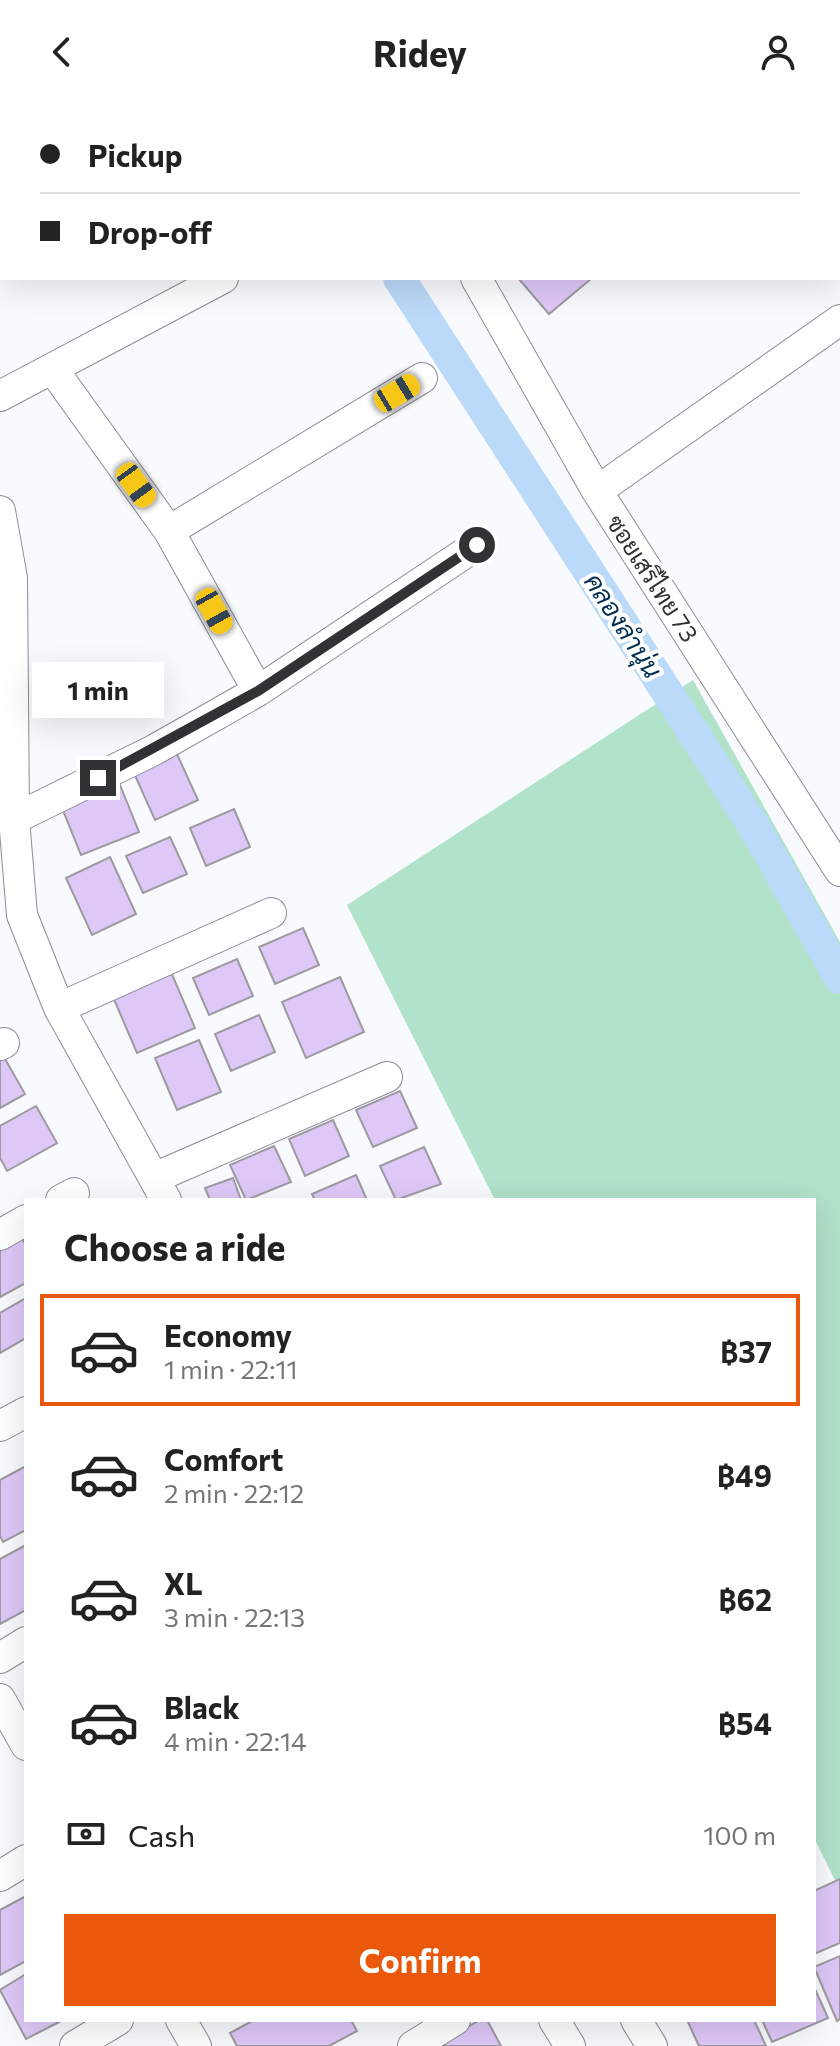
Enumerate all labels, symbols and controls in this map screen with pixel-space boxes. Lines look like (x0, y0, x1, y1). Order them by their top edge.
icon: back (40, 30, 84, 74)
text: Ridey (373, 30, 467, 74)
icon: person (756, 30, 800, 74)
text: Pickup (88, 136, 182, 173)
text: Drop-off (88, 213, 212, 250)
car (370, 370, 424, 416)
car (112, 459, 160, 511)
street label: ซอยเสรีไทย 73 (601, 509, 705, 647)
route start (459, 527, 495, 563)
water label: คลองลำนุ่น (575, 567, 670, 686)
car (192, 584, 236, 638)
callout: 1 min (32, 662, 164, 718)
text: 1 min (67, 674, 129, 705)
route end (80, 760, 116, 796)
text: Choose a ride (64, 1224, 285, 1268)
icon: car (68, 1314, 140, 1386)
text: Economy (164, 1316, 292, 1353)
text: ฿37 (720, 1332, 772, 1369)
text: 1 min · 22:11 (164, 1353, 298, 1384)
icon: car (68, 1438, 140, 1510)
text: Comfort (164, 1440, 283, 1477)
text: ฿49 (717, 1456, 772, 1493)
text: 2 min · 22:12 (164, 1477, 304, 1508)
icon: car (68, 1562, 140, 1634)
text: XL (164, 1564, 203, 1601)
text: ฿62 (719, 1580, 772, 1617)
text: 3 min · 22:13 (164, 1601, 305, 1632)
icon: car (68, 1686, 140, 1758)
text: Black (164, 1688, 240, 1725)
text: ฿54 (718, 1704, 772, 1741)
text: 4 min · 22:14 (164, 1725, 307, 1756)
icon: cash (64, 1812, 108, 1856)
text: Cash (128, 1816, 195, 1853)
text: 100 m (703, 1819, 776, 1850)
button: Confirm (64, 1914, 776, 2006)

